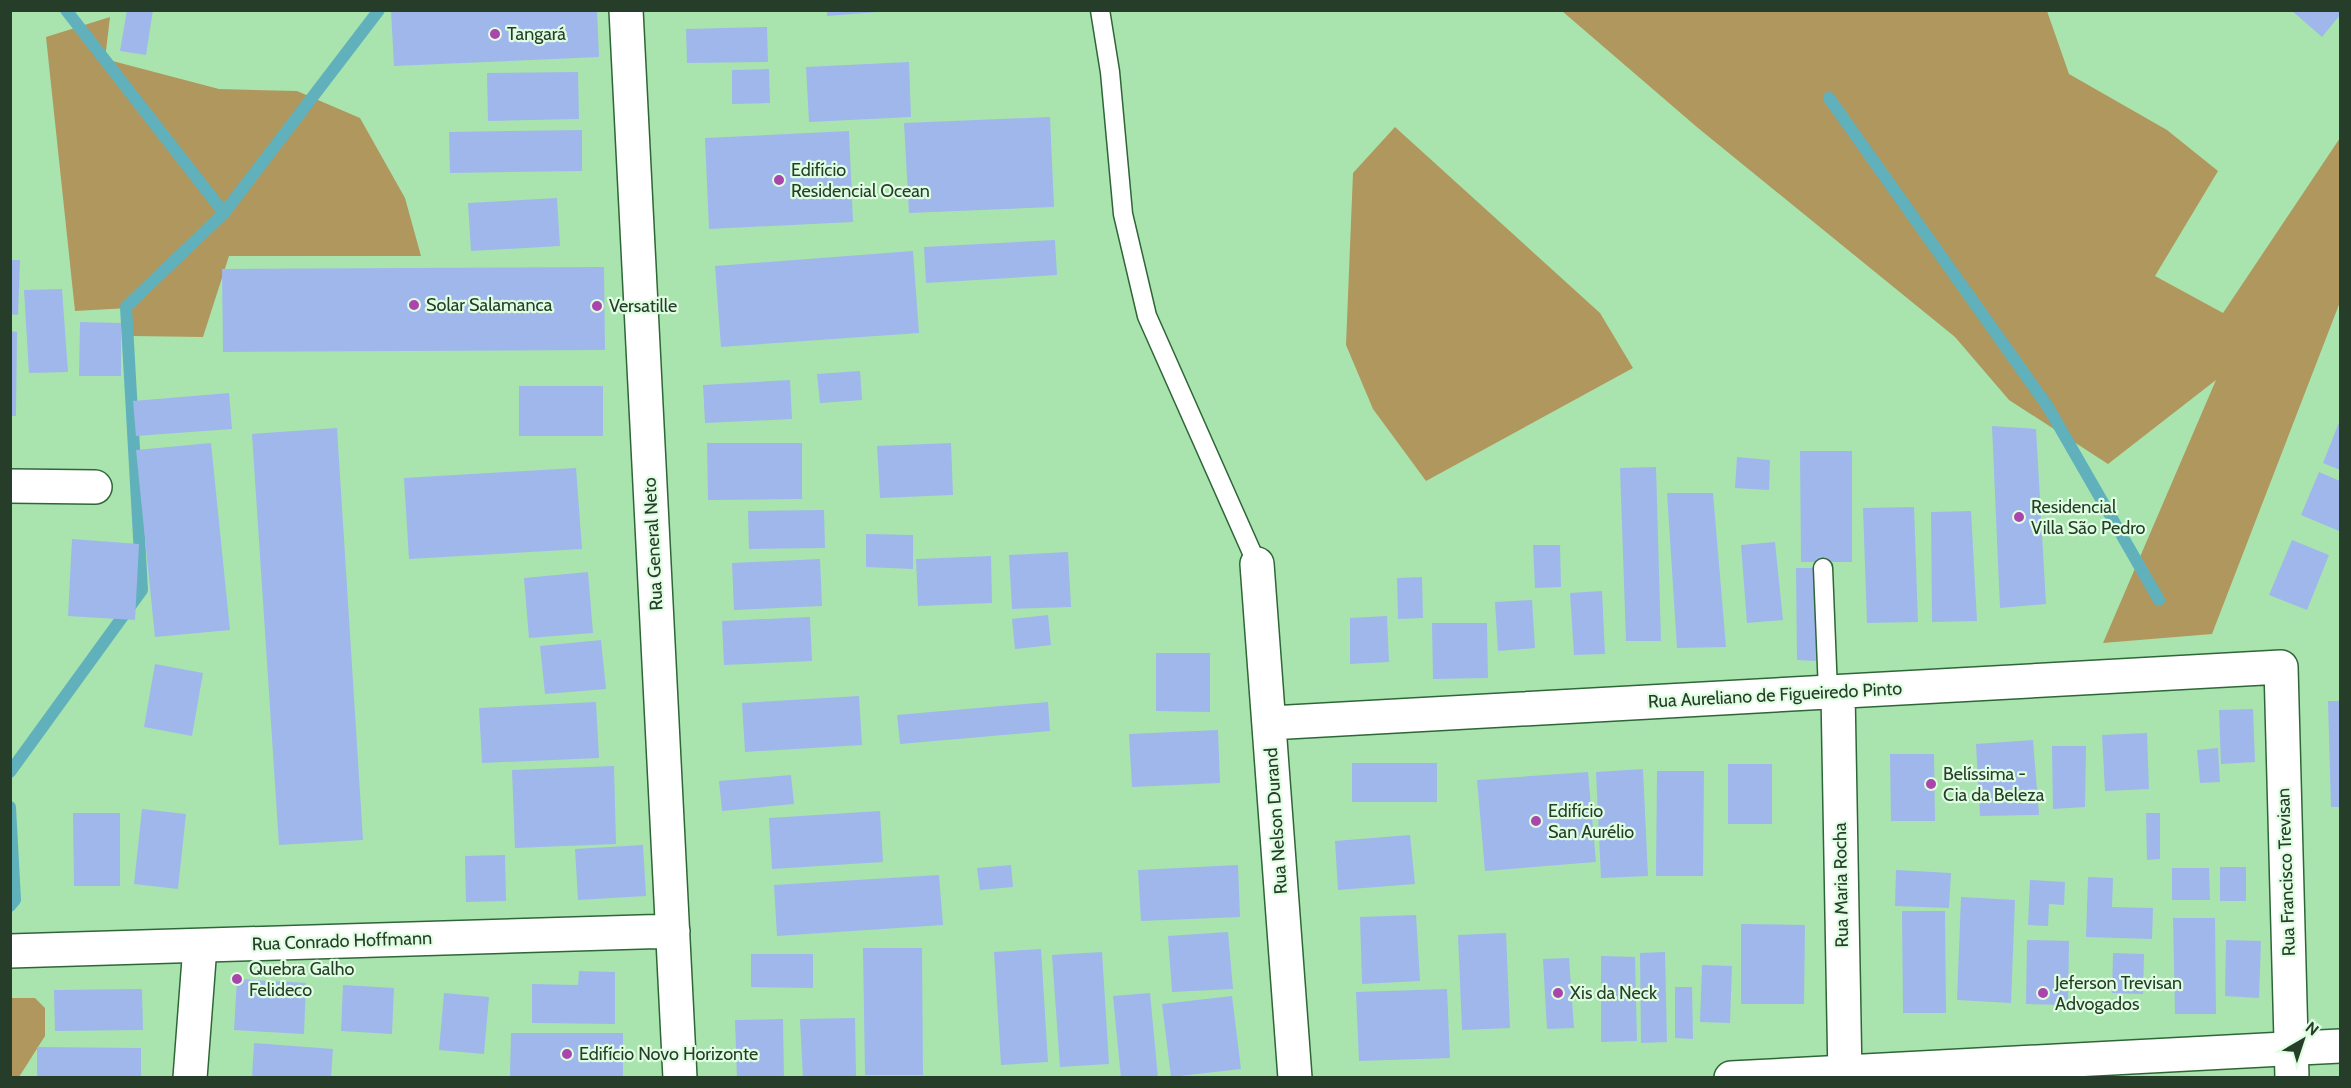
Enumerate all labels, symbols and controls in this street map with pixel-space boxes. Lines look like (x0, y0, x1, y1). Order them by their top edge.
place label: Tangará (507, 23, 566, 45)
marker: Tangará (488, 27, 502, 41)
place label: Edifício Residencial Ocean (791, 159, 930, 202)
marker: Edifício Residencial Ocean (772, 173, 786, 187)
place label: Solar Salamanca (426, 294, 553, 316)
place label: Versatille (609, 295, 677, 317)
marker: Solar Salamanca (407, 298, 421, 312)
marker: Versatille (590, 299, 604, 313)
street label: Rua General Neto (639, 477, 667, 611)
place label: Residencial Villa São Pedro (2031, 496, 2146, 539)
marker: Residencial Villa São Pedro (2012, 510, 2026, 524)
street label: Rua Aureliano de Figueiredo Pinto (1647, 677, 1903, 713)
street label: Rua Nelson Durand (1260, 747, 1292, 895)
place label: Belíssima - Cia da Beleza (1943, 763, 2045, 806)
marker: Belíssima - Cia da Beleza (1924, 777, 1938, 791)
street label: Rua Francisco Trevisan (2272, 787, 2300, 957)
place label: Edifício San Aurélio (1548, 800, 1634, 843)
marker: Edifício San Aurélio (1529, 814, 1543, 828)
street label: Rua Maria Rocha (1829, 822, 1853, 948)
street label: Rua Conrado Hoffmann (251, 927, 433, 955)
place label: Quebra Galho Felideco (249, 958, 354, 1001)
marker: Quebra Galho Felideco (230, 972, 244, 986)
place label: Jeferson Trevisan Advogados (2054, 972, 2182, 1015)
place label: Xis da Neck (1570, 982, 1658, 1004)
marker: Xis da Neck (1551, 986, 1565, 1000)
marker: Jeferson Trevisan Advogados (2036, 986, 2050, 1000)
north arrow (2273, 1010, 2333, 1070)
text: N (2302, 1018, 2322, 1040)
place label: Edifício Novo Horizonte (579, 1043, 758, 1065)
marker: Edifício Novo Horizonte (560, 1047, 574, 1061)

